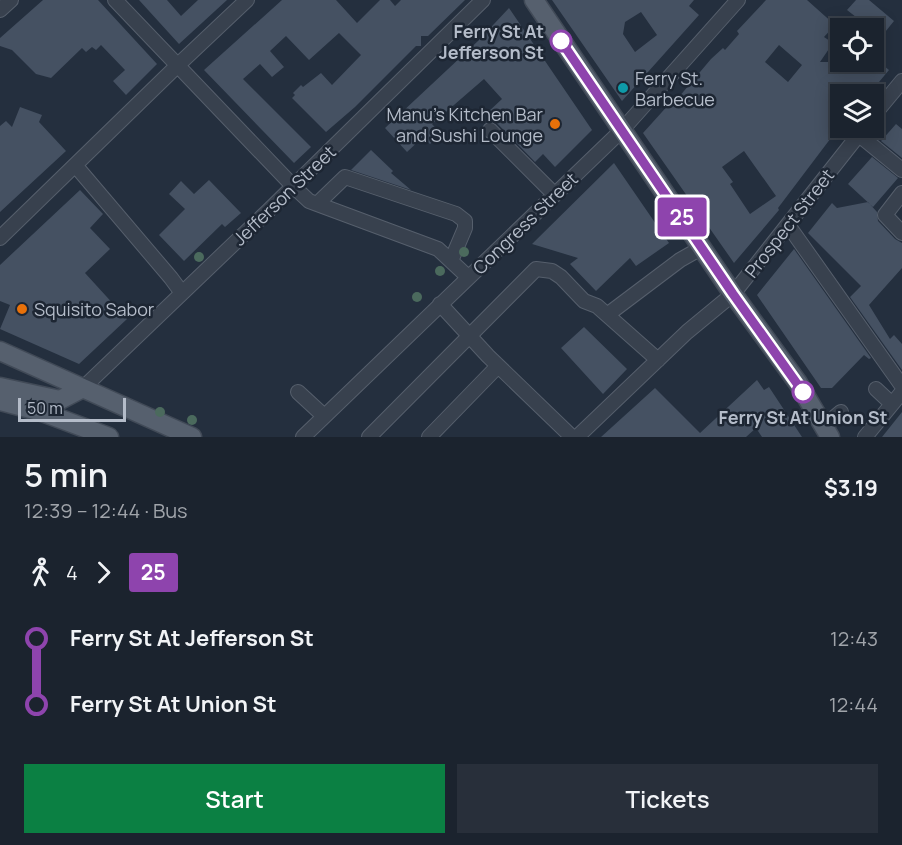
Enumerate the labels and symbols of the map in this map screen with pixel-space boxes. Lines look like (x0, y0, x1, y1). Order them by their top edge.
place label: Ferry St At Jefferson St (439, 19, 544, 64)
marker: Ferry St At Jefferson St (550, 30, 572, 52)
place label: Ferry St. Barbecue (635, 66, 715, 111)
marker: Ferry St. Barbecue (616, 81, 630, 95)
place label: Manu's Kitchen Bar and Sushi Lounge (386, 102, 543, 147)
marker: Manu's Kitchen Bar and Sushi Lounge (548, 117, 562, 131)
street label: Jefferson Street (227, 140, 341, 250)
street label: Prospect Street (739, 164, 839, 282)
street label: Congress Street (467, 167, 583, 279)
line badge: 25 (655, 198, 709, 236)
place label: Squisito Sabor (34, 297, 155, 321)
marker: Squisito Sabor (15, 302, 29, 316)
marker: Ferry St At Union St (792, 381, 814, 403)
scale bar (18, 395, 126, 423)
place label: Ferry St At Union St (719, 405, 887, 429)

